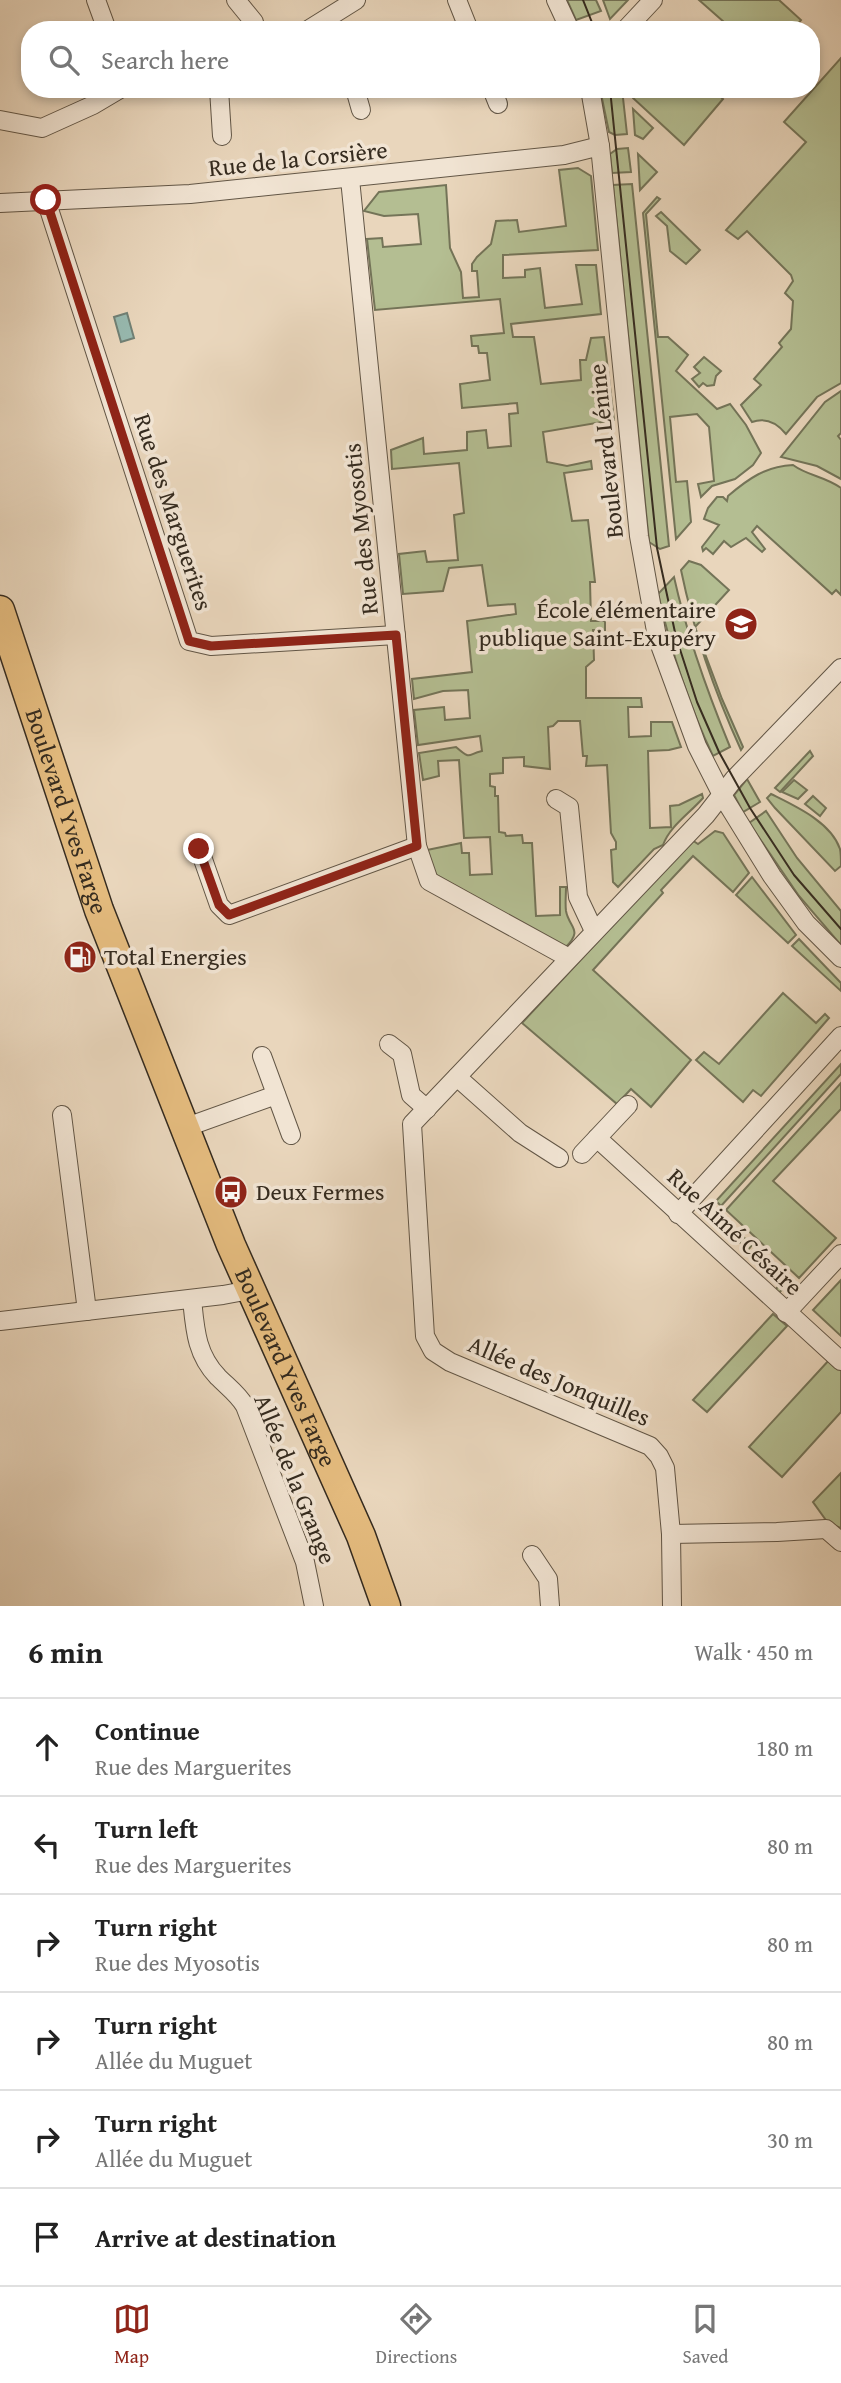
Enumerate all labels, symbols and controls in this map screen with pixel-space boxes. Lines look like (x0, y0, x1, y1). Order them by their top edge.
search box (21, 21, 820, 98)
text: Search here (101, 40, 229, 79)
icon: search (45, 41, 83, 79)
street label: Rue de la Corsière (207, 132, 389, 185)
route start (30, 184, 61, 215)
street label: Boulevard Lénine (579, 362, 632, 540)
street label: Rue des Marguerites (125, 409, 222, 615)
street label: Rue des Myosotis (334, 442, 387, 616)
place label: École élémentaire publique Saint-Exupéry (479, 592, 716, 655)
school or university icon: École élémentaire publique Saint-Exupéry (722, 605, 760, 643)
street label: Boulevard Yves Farge (17, 704, 117, 919)
route end (183, 833, 214, 864)
fuel station icon: Total Energies (61, 938, 99, 976)
place label: Total Energies (104, 939, 247, 974)
street label: Rue Aimé Césaire (660, 1160, 811, 1304)
bus stop icon: Deux Fermes (212, 1173, 250, 1211)
place label: Deux Fermes (256, 1174, 385, 1209)
street label: Boulevard Yves Farge (226, 1262, 346, 1472)
street label: Allée des Jonquilles (463, 1326, 656, 1435)
street label: Allée de la Grange (245, 1389, 345, 1569)
text: 6 min (28, 1630, 103, 1674)
text: Walk · 450 m (694, 1635, 813, 1668)
text: Continue (95, 1711, 200, 1750)
icon: ahead (28, 1728, 66, 1766)
text: 180 m (756, 1731, 813, 1764)
text: Rue des Marguerites (95, 1750, 292, 1783)
text: Turn left (95, 1809, 198, 1848)
icon: left (28, 1826, 66, 1864)
text: 80 m (767, 1829, 813, 1862)
text: Rue des Marguerites (95, 1848, 292, 1881)
text: Turn right (95, 1907, 217, 1946)
icon: right (28, 1924, 66, 1962)
text: 80 m (767, 1927, 813, 1960)
text: Rue des Myosotis (95, 1946, 260, 1979)
text: Turn right (95, 2005, 217, 2044)
icon: right (28, 2022, 66, 2060)
text: 80 m (767, 2025, 813, 2058)
text: Allée du Muguet (95, 2044, 252, 2077)
text: Turn right (95, 2103, 217, 2142)
icon: right (28, 2120, 66, 2158)
text: 30 m (767, 2123, 813, 2156)
text: Allée du Muguet (95, 2142, 252, 2175)
icon: arrive (28, 2218, 66, 2256)
text: Arrive at destination (95, 2218, 336, 2257)
tab: Map (113, 2300, 151, 2370)
tab: Directions (376, 2300, 457, 2370)
tab: Saved (682, 2300, 728, 2370)

